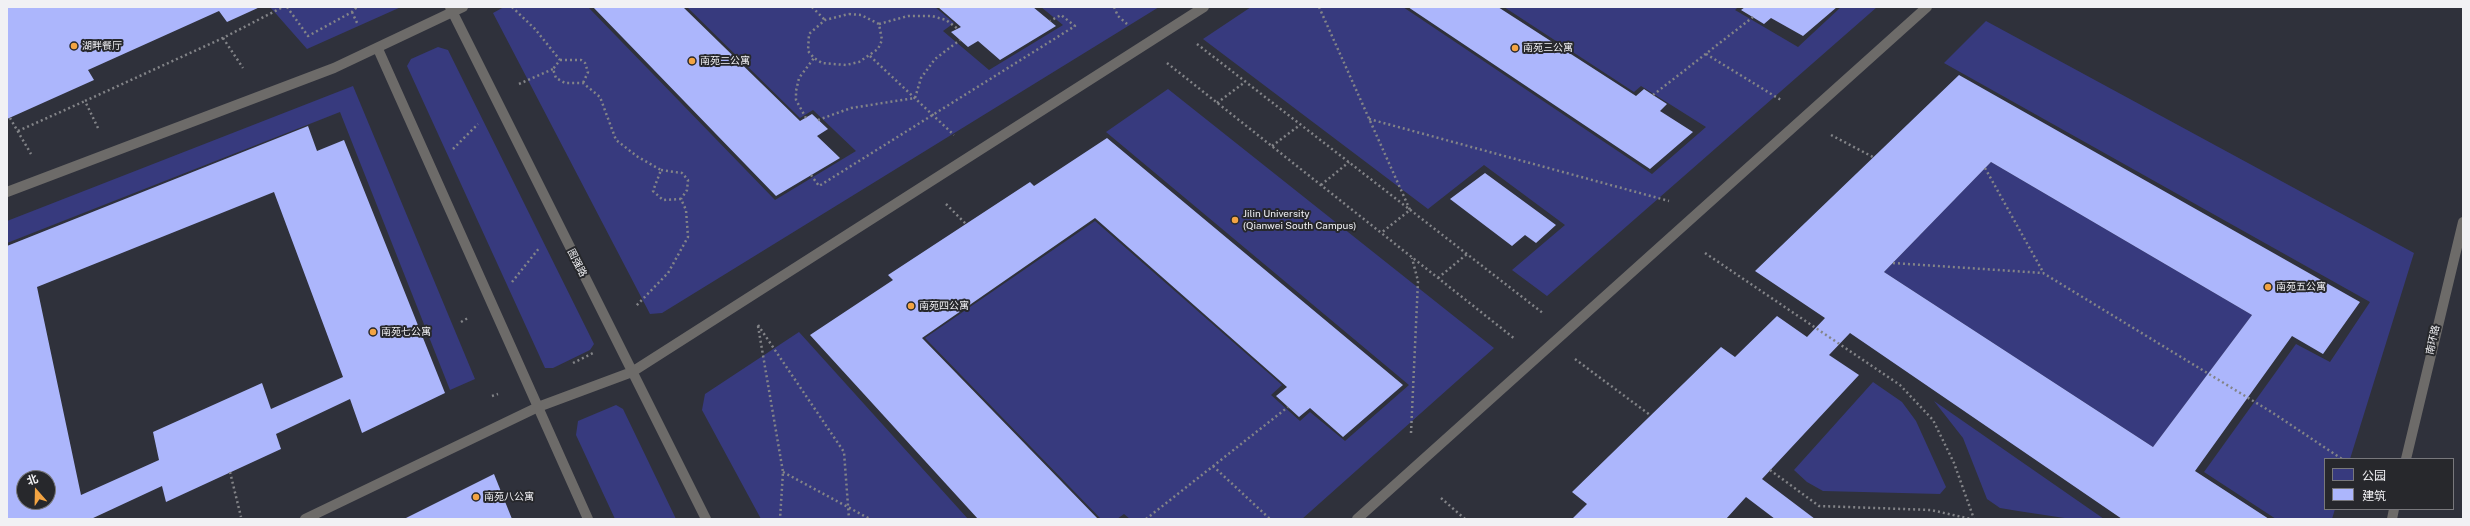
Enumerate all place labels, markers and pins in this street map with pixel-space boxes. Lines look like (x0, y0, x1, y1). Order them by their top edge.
place label: 湖畔餐厅 (82, 40, 122, 52)
marker: 湖畔餐厅 (69, 41, 79, 51)
place label: 南苑三公寓 (1523, 42, 1573, 54)
marker: 南苑三公寓 (1510, 43, 1520, 53)
place label: 南苑二公寓 (700, 55, 750, 67)
marker: 南苑二公寓 (687, 56, 697, 66)
place label: Jilin University (Qianwei South Campus) (1243, 208, 1356, 232)
marker: Jilin University (Qianwei South Campus) (1230, 215, 1240, 225)
place label: 南苑五公寓 (2276, 281, 2326, 293)
marker: 南苑五公寓 (2263, 282, 2273, 292)
place label: 南苑四公寓 (919, 300, 969, 312)
marker: 南苑四公寓 (906, 301, 916, 311)
place label: 南苑七公寓 (381, 326, 431, 338)
marker: 南苑七公寓 (368, 327, 378, 337)
place label: 南苑八公寓 (484, 491, 534, 503)
marker: 南苑八公寓 (471, 492, 481, 502)

